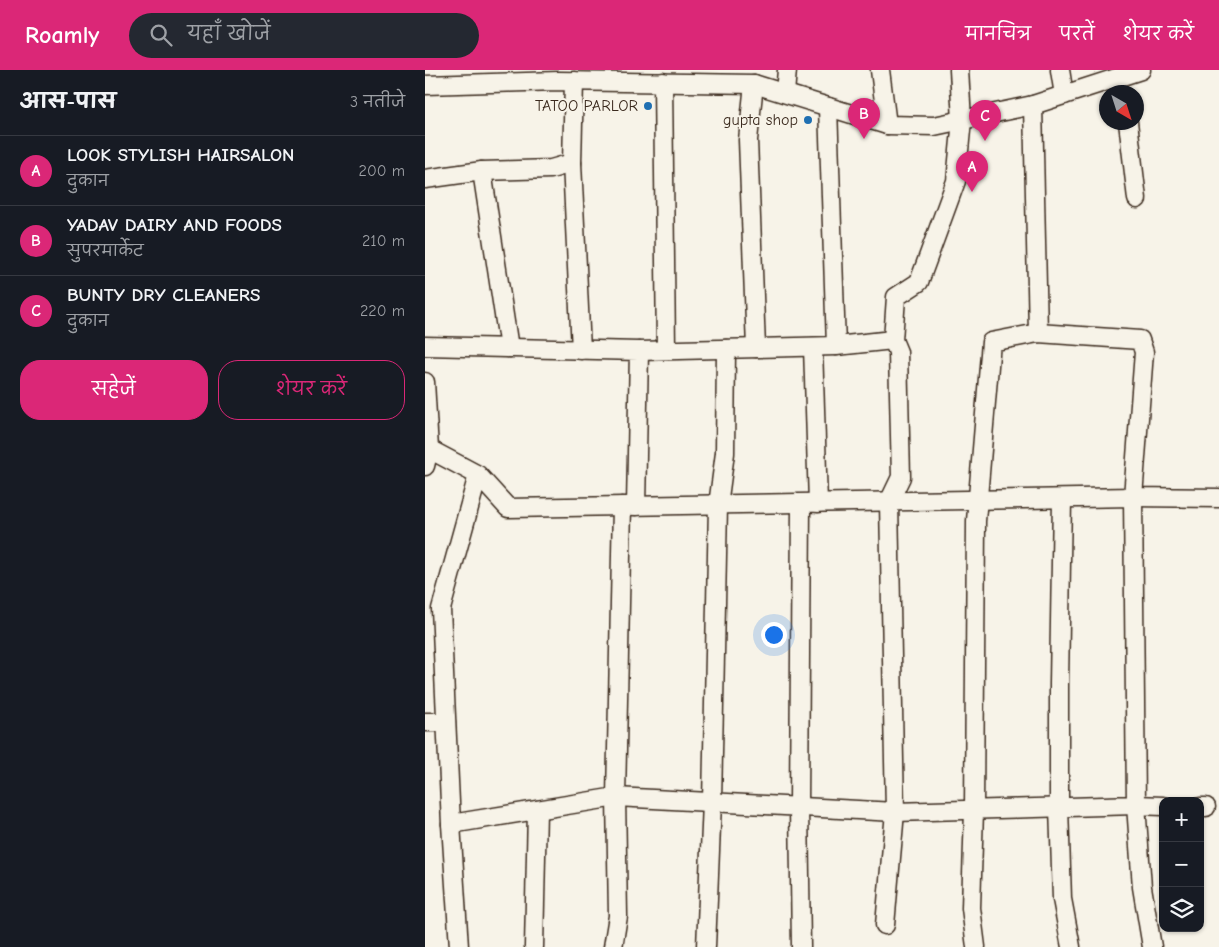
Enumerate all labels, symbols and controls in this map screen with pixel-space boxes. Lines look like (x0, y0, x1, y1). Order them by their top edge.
search box (129, 13, 479, 58)
text: Roamly (25, 21, 99, 49)
icon: search (147, 21, 175, 49)
text: यहाँ खोजें (187, 23, 271, 45)
text: मानचित्र (965, 24, 1031, 45)
text: परतें (1059, 24, 1095, 45)
text: शेयर करें (1123, 24, 1194, 45)
north arrow (1099, 85, 1144, 130)
text: आस-पास (20, 89, 116, 113)
text: 3 नतीजे (350, 93, 405, 111)
place label: TATOO PARLOR (535, 97, 638, 115)
pin: B (848, 98, 880, 139)
marker: TATOO PARLOR (642, 100, 654, 112)
pin: C (969, 100, 1001, 141)
place label: gupta shop (723, 111, 798, 129)
marker: gupta shop (802, 114, 814, 126)
text: LOOK STYLISH HAIRSALON (67, 144, 295, 166)
pin: A (956, 151, 988, 192)
text: A (32, 162, 40, 180)
text: 200 m (359, 162, 405, 180)
text: दुकान (67, 172, 109, 190)
text: YADAV DAIRY AND FOODS (67, 214, 282, 236)
text: B (31, 232, 41, 250)
text: 210 m (362, 232, 405, 250)
text: सुपरमार्केट (67, 242, 144, 260)
text: BUNTY DRY CLEANERS (67, 284, 260, 306)
text: C (31, 302, 41, 320)
text: 220 m (360, 302, 405, 320)
text: दुकान (67, 312, 109, 330)
button: सहेजें (20, 360, 208, 420)
button: शेयर करें (218, 360, 405, 420)
your location (761, 622, 787, 648)
map controls (1159, 797, 1204, 932)
button: + (1159, 797, 1204, 842)
button: − (1159, 842, 1204, 887)
button: layers (1159, 887, 1204, 932)

